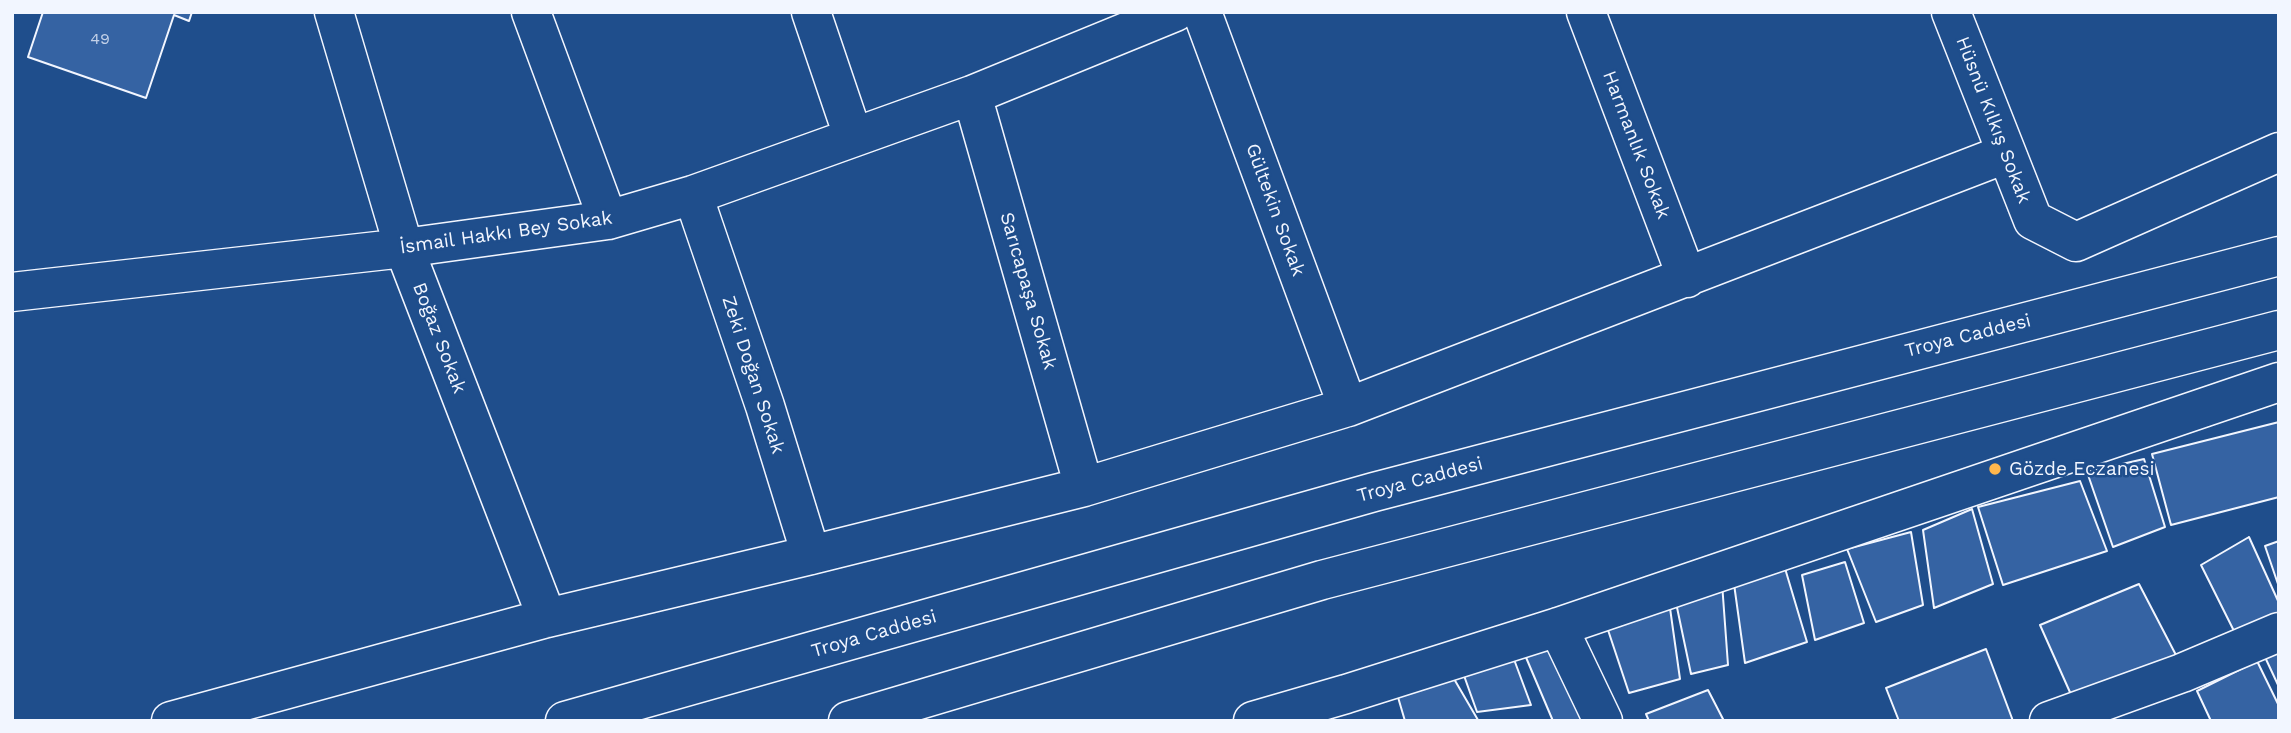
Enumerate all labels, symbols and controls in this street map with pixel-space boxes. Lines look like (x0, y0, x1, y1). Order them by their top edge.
house number: 49 (90, 29, 110, 49)
street label: Hüsnü Kılkış Sokak (1951, 33, 2035, 207)
street label: Harmanlık Sokak (1597, 68, 1675, 222)
street label: Gültekin Sokak (1240, 141, 1310, 279)
street label: İsmail Hakkı Bey Sokak (398, 207, 614, 259)
street label: Sarıcapaşa Sokak (995, 210, 1061, 372)
street label: Boğaz Sokak (407, 279, 471, 397)
street label: Zeki Doğan Sokak (717, 293, 789, 457)
street label: Troya Caddesi (1903, 309, 2033, 363)
street label: Troya Caddesi (1355, 452, 1485, 508)
place label: Gözde Eczanesi (2009, 458, 2154, 480)
marker: Gözde Eczanesi (1987, 461, 2003, 477)
street label: Troya Caddesi (809, 605, 939, 663)

